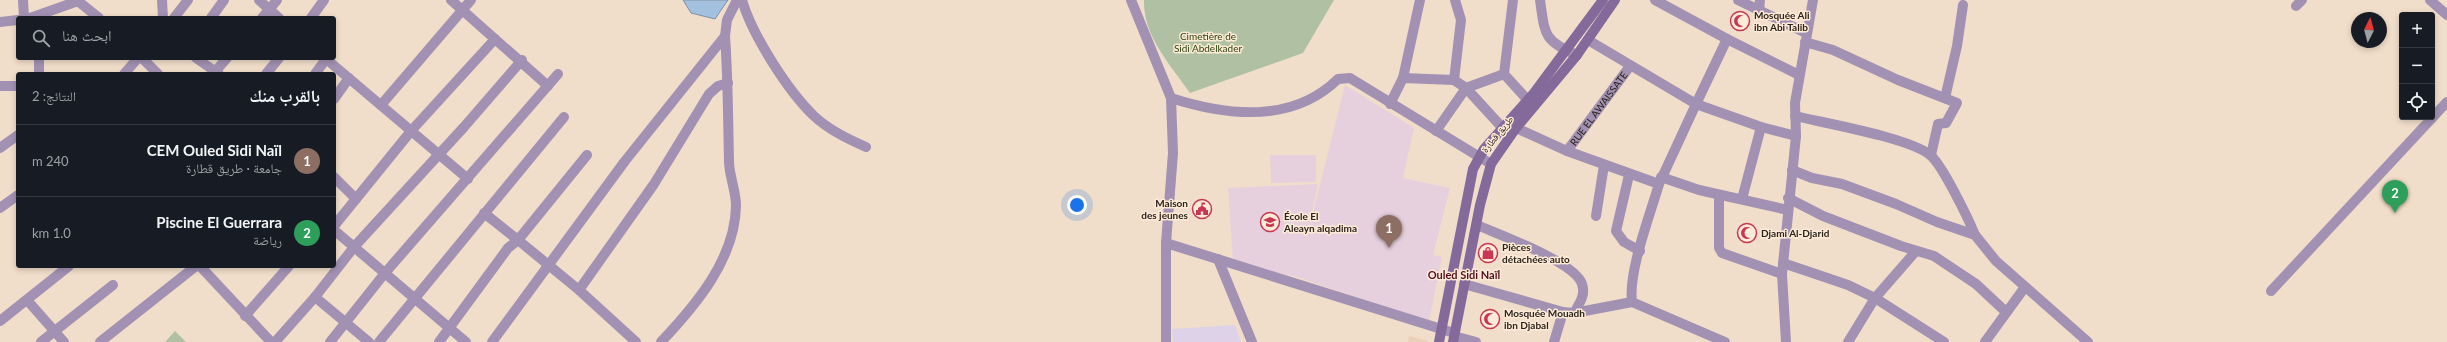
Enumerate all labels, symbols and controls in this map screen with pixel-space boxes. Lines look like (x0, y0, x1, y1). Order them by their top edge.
place label: Mosquée Ali ibn Abi Talib (1754, 9, 1810, 33)
mosque icon: Mosquée Ali ibn Abi Talib (1729, 10, 1751, 32)
north arrow (2351, 12, 2387, 48)
map controls (2399, 12, 2435, 120)
button: + (2399, 12, 2435, 48)
search box (16, 16, 336, 60)
text: ابحث هنا (62, 26, 112, 44)
icon: search (30, 27, 52, 49)
park label: Cimetière de Sidi Abdelkader (1174, 30, 1242, 54)
button: − (2399, 48, 2435, 84)
street label: RUE EL AWAISSATE (1567, 69, 1630, 148)
button: locate (2399, 84, 2435, 120)
text: بالقرب منك (250, 85, 320, 106)
text: النتائج: 2 (32, 88, 76, 104)
street label: طريق قطارة (1478, 113, 1517, 156)
text: CEM Ouled Sidi Naïl (147, 141, 282, 159)
text: 240 m (32, 153, 69, 169)
text: 1 (303, 153, 311, 169)
text: جامعة · طريق قطارة (186, 160, 282, 176)
pin: 2 (2382, 180, 2408, 213)
your location (1067, 195, 1087, 215)
place label: Maison des jeunes (1141, 197, 1189, 221)
public building icon: Maison des jeunes (1191, 198, 1213, 220)
place label: École El Aleayn alqadima (1283, 210, 1357, 234)
school or university icon: École El Aleayn alqadima (1259, 211, 1281, 233)
text: Piscine El Guerrara (156, 213, 282, 231)
pin: 1 (1376, 215, 1402, 248)
mosque icon: Djami Al-Djarid (1736, 222, 1758, 244)
text: 1.0 km (32, 225, 71, 241)
text: 2 (303, 225, 311, 241)
place label: Djami Al-Djarid (1761, 227, 1830, 239)
text: رياضة (253, 232, 282, 248)
place label: Pièces détachées auto (1502, 241, 1570, 265)
shop icon: Pièces détachées auto (1477, 242, 1499, 264)
district label: Ouled Sidi Naïl (1428, 268, 1501, 281)
place label: Mosquée Mouadh ibn Djabal (1504, 307, 1585, 331)
mosque icon: Mosquée Mouadh ibn Djabal (1479, 308, 1501, 330)

